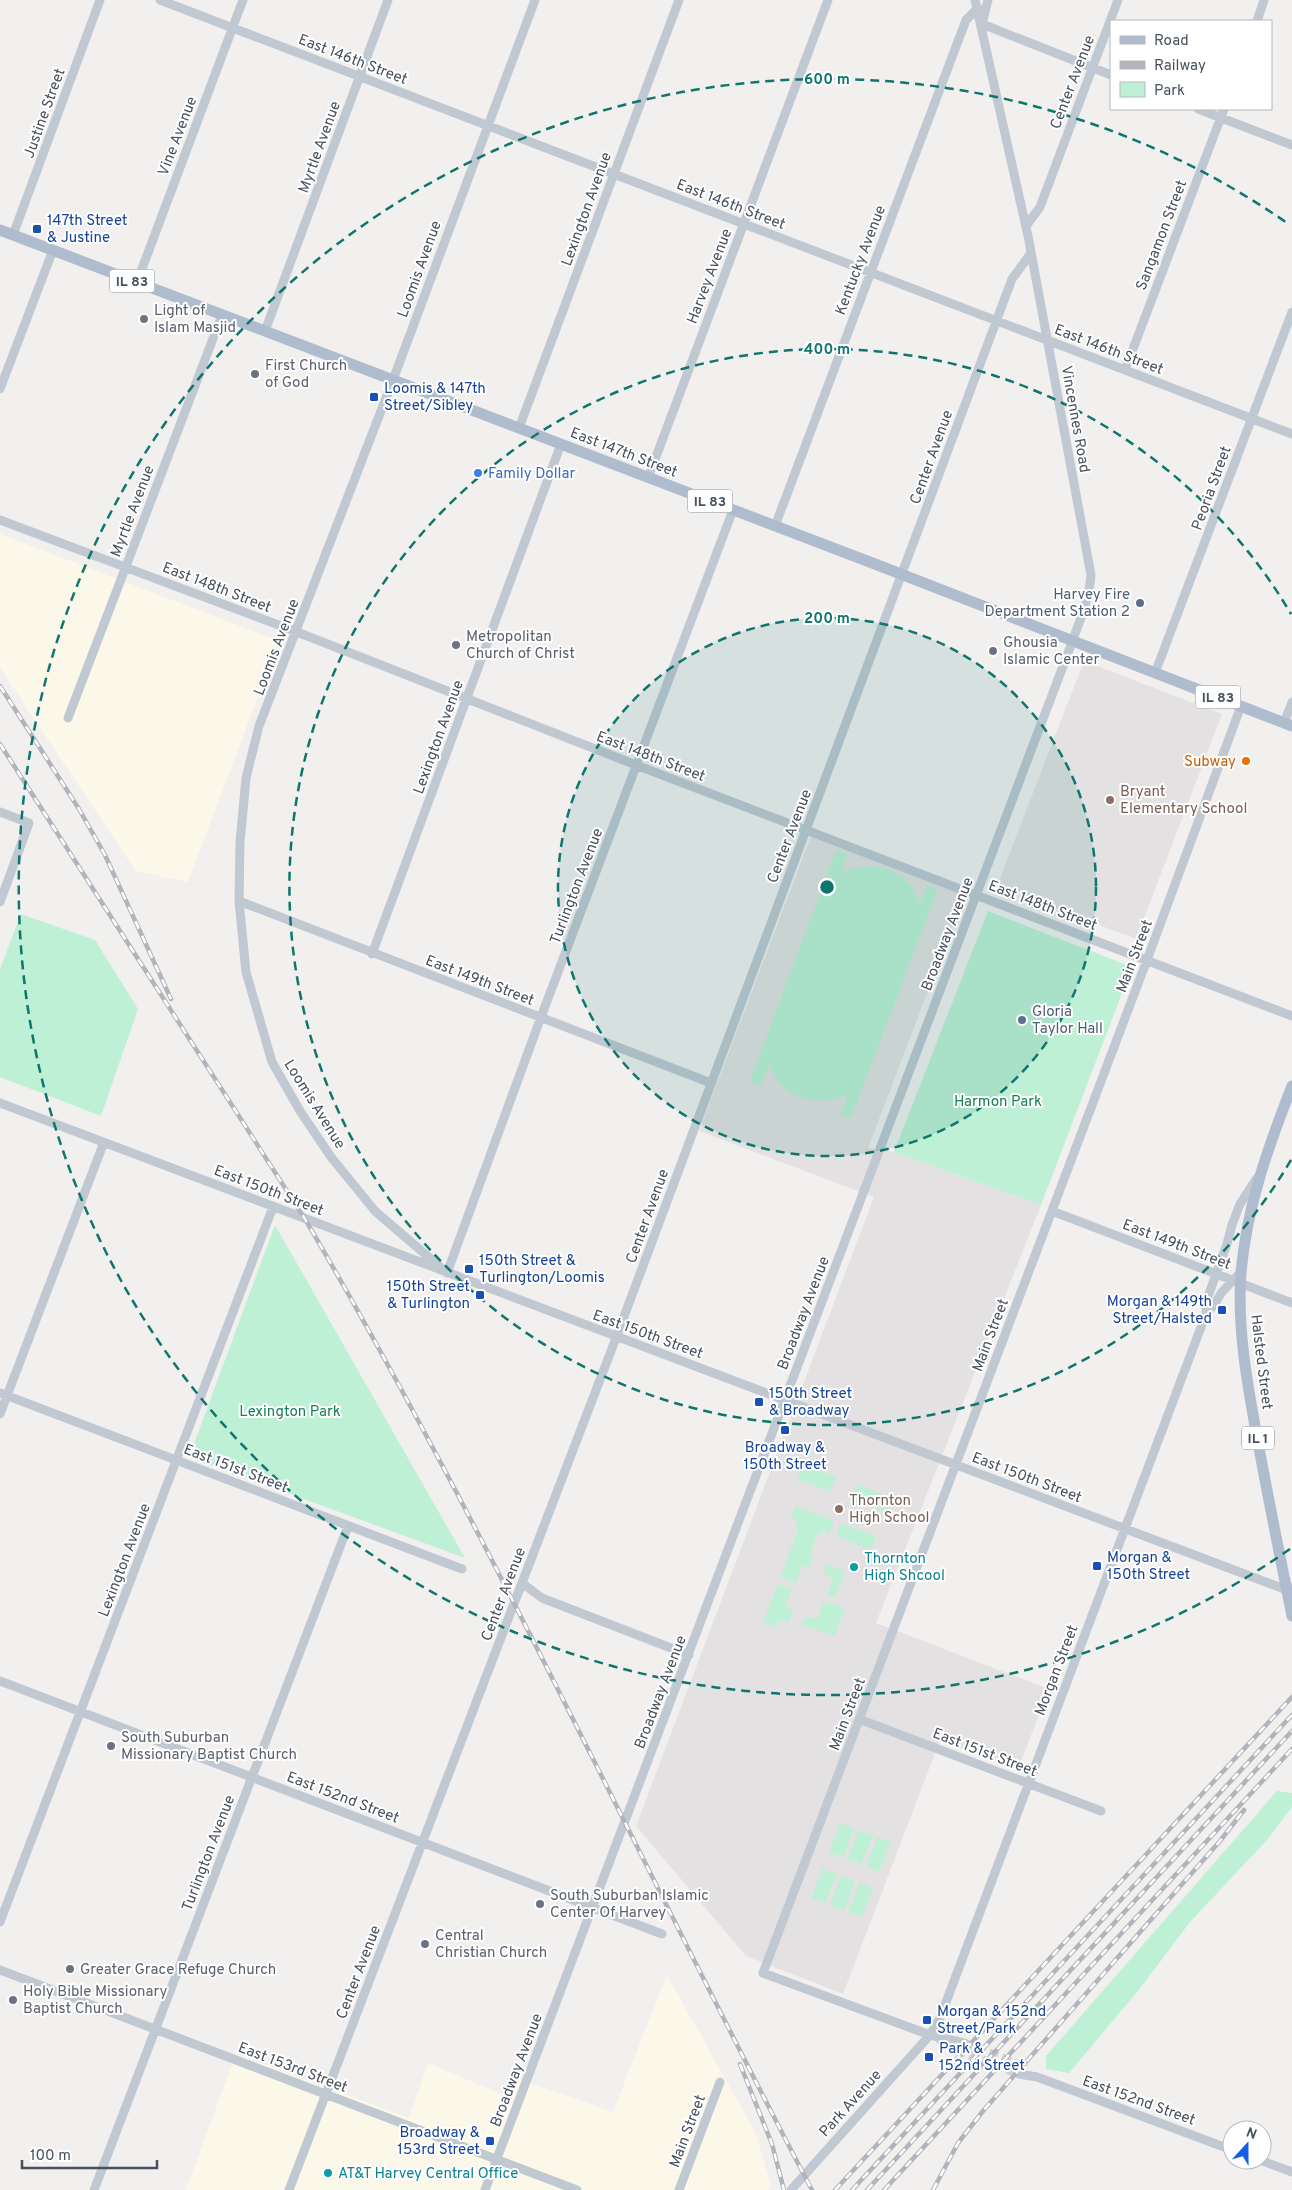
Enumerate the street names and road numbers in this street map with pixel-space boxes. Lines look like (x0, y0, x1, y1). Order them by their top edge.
street label: East 146th Street (295, 31, 410, 90)
street label: Center Avenue (1047, 33, 1100, 132)
street label: Justine Street (20, 66, 70, 161)
street label: Vine Avenue (155, 94, 202, 179)
street label: Myrtle Avenue (295, 99, 346, 196)
street label: Lexington Avenue (558, 150, 617, 269)
street label: East 146th Street (673, 176, 788, 235)
street label: Sangamon Street (1133, 178, 1192, 293)
street label: Kentucky Avenue (832, 203, 891, 318)
street label: Loomis Avenue (394, 218, 447, 321)
street label: Harvey Avenue (684, 226, 737, 327)
road number: IL 83 (110, 270, 154, 292)
street label: East 146th Street (1051, 321, 1166, 380)
street label: Vincennes Road (1056, 364, 1093, 474)
street label: Center Avenue (907, 408, 958, 507)
street label: East 147th Street (567, 424, 680, 483)
street label: Peoria Street (1188, 444, 1236, 533)
street label: Myrtle Avenue (107, 463, 160, 560)
road number: IL 83 (688, 490, 732, 512)
street label: East 148th Street (159, 559, 274, 618)
street label: Loomis Avenue (250, 597, 305, 699)
street label: Lexington Avenue (410, 678, 469, 797)
road number: IL 83 (1196, 686, 1240, 709)
street label: East 148th Street (593, 728, 708, 787)
street label: Center Avenue (764, 787, 817, 886)
street label: Turlington Avenue (547, 826, 608, 947)
street label: Broadway Avenue (918, 875, 979, 994)
street label: East 148th Street (985, 877, 1100, 936)
street label: Main Street (1113, 917, 1158, 996)
street label: East 149th Street (422, 952, 536, 1011)
street label: Loomis Avenue (279, 1057, 349, 1153)
street label: East 150th Street (211, 1162, 326, 1221)
street label: Center Avenue (623, 1167, 674, 1266)
street label: East 149th Street (1119, 1216, 1233, 1275)
street label: Broadway Avenue (774, 1254, 835, 1373)
street label: Main Street (969, 1296, 1014, 1375)
street label: East 150th Street (590, 1307, 705, 1364)
street label: Halsted Street (1245, 1313, 1276, 1411)
road number: IL 1 (1242, 1426, 1274, 1450)
street label: East 151st Street (180, 1441, 290, 1498)
street label: East 150th Street (969, 1449, 1084, 1508)
street label: Lexington Avenue (95, 1501, 156, 1620)
street label: Center Avenue (478, 1545, 531, 1644)
street label: Morgan Street (1031, 1622, 1083, 1719)
street label: Broadway Avenue (631, 1633, 692, 1752)
street label: Main Street (826, 1675, 871, 1754)
street label: East 151st Street (929, 1725, 1039, 1782)
street label: East 152nd Street (284, 1768, 401, 1829)
street label: Turlington Avenue (179, 1793, 240, 1914)
street label: Center Avenue (333, 1923, 386, 2022)
street label: Broadway Avenue (487, 2011, 548, 2130)
street label: East 153rd Street (235, 2039, 350, 2098)
street label: Park Avenue (816, 2066, 886, 2142)
street label: East 152nd Street (1079, 2072, 1198, 2131)
street label: Main Street (666, 2092, 711, 2171)

